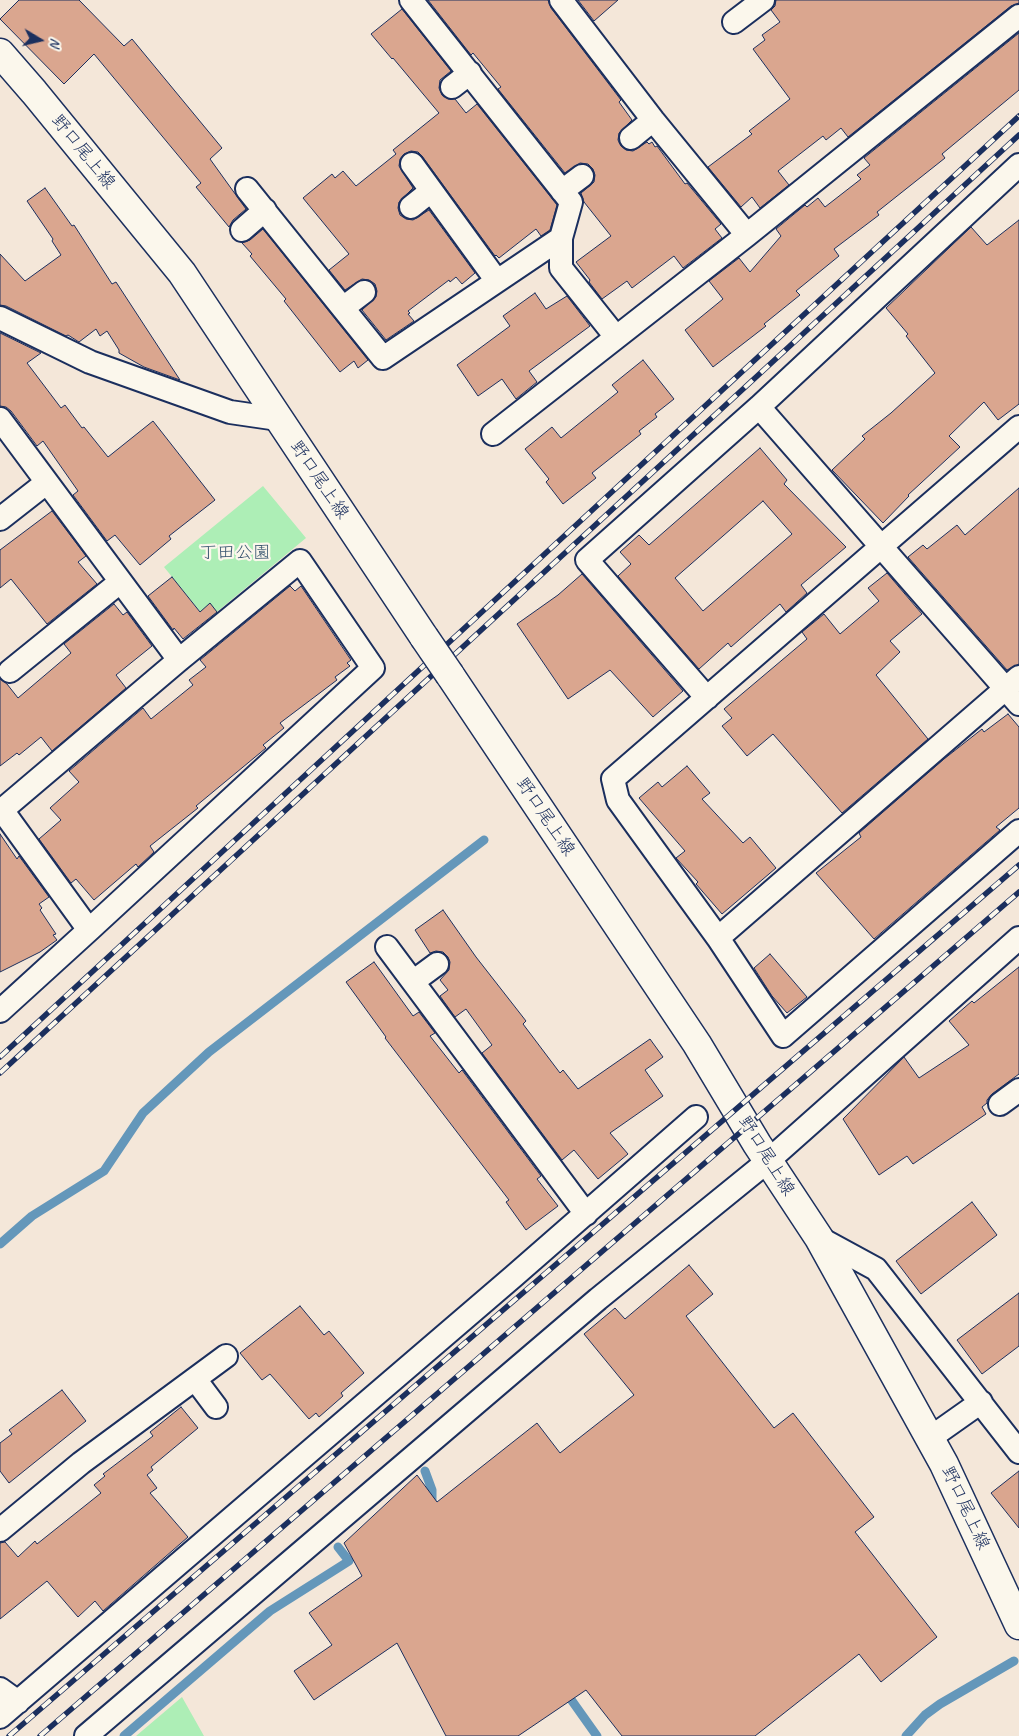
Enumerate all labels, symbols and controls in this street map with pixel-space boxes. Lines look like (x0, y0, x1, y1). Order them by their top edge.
north arrow (15, 15, 65, 65)
text: N (46, 37, 64, 48)
street label: 野口尾上線 (46, 110, 120, 194)
street label: 野口尾上線 (285, 437, 353, 523)
park label: 丁田公園 (199, 542, 271, 564)
street label: 野口尾上線 (511, 774, 579, 860)
street label: 野口尾上線 (733, 1112, 799, 1200)
street label: 野口尾上線 (936, 1463, 994, 1553)

